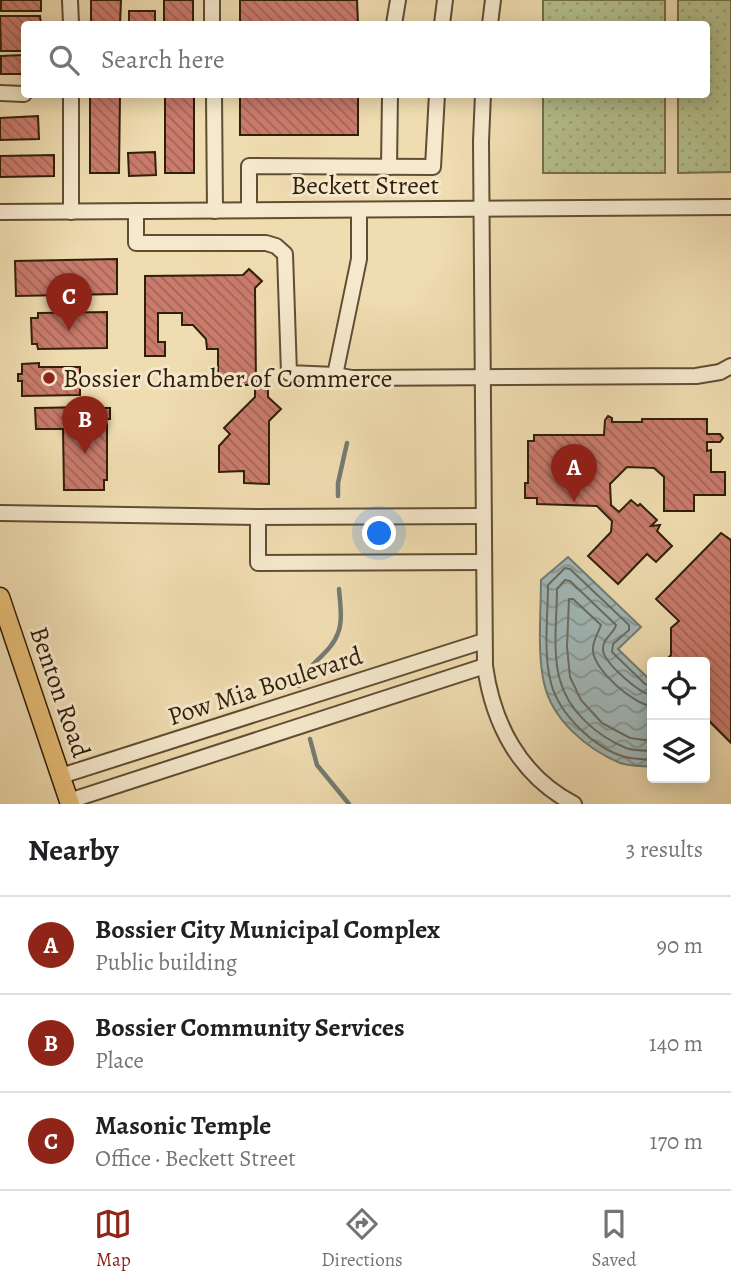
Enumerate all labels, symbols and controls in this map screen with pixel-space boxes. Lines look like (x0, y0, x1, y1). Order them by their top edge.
search box (21, 21, 710, 98)
icon: search (45, 41, 83, 79)
text: Search here (101, 42, 225, 77)
street label: Beckett Street (291, 168, 440, 203)
pin: C (46, 273, 92, 331)
place label: Bossier Chamber of Commerce (63, 361, 392, 396)
marker: Bossier Chamber of Commerce (41, 370, 57, 386)
pin: B (62, 396, 108, 454)
pin: A (551, 444, 597, 502)
your location (362, 516, 396, 550)
street label: Benton Road (21, 622, 99, 762)
street label: Pow Mia Boulevard (163, 638, 367, 734)
map controls (647, 657, 710, 783)
button: locate (647, 657, 710, 720)
button: layers (647, 720, 710, 783)
text: Nearby (28, 830, 119, 870)
text: 3 results (626, 834, 703, 865)
text: Bossier City Municipal Complex (95, 912, 440, 947)
text: A (44, 930, 58, 961)
text: 90 m (657, 930, 703, 961)
text: Public building (95, 947, 237, 978)
text: Bossier Community Services (95, 1010, 405, 1045)
text: B (44, 1028, 58, 1059)
text: 140 m (649, 1028, 703, 1059)
text: Place (95, 1045, 144, 1076)
text: Masonic Temple (95, 1108, 271, 1143)
text: C (44, 1126, 58, 1157)
text: 170 m (650, 1126, 703, 1157)
text: Office · Beckett Street (95, 1143, 296, 1174)
tab: Map (94, 1205, 132, 1273)
tab: Directions (321, 1205, 403, 1273)
tab: Saved (592, 1205, 637, 1273)

